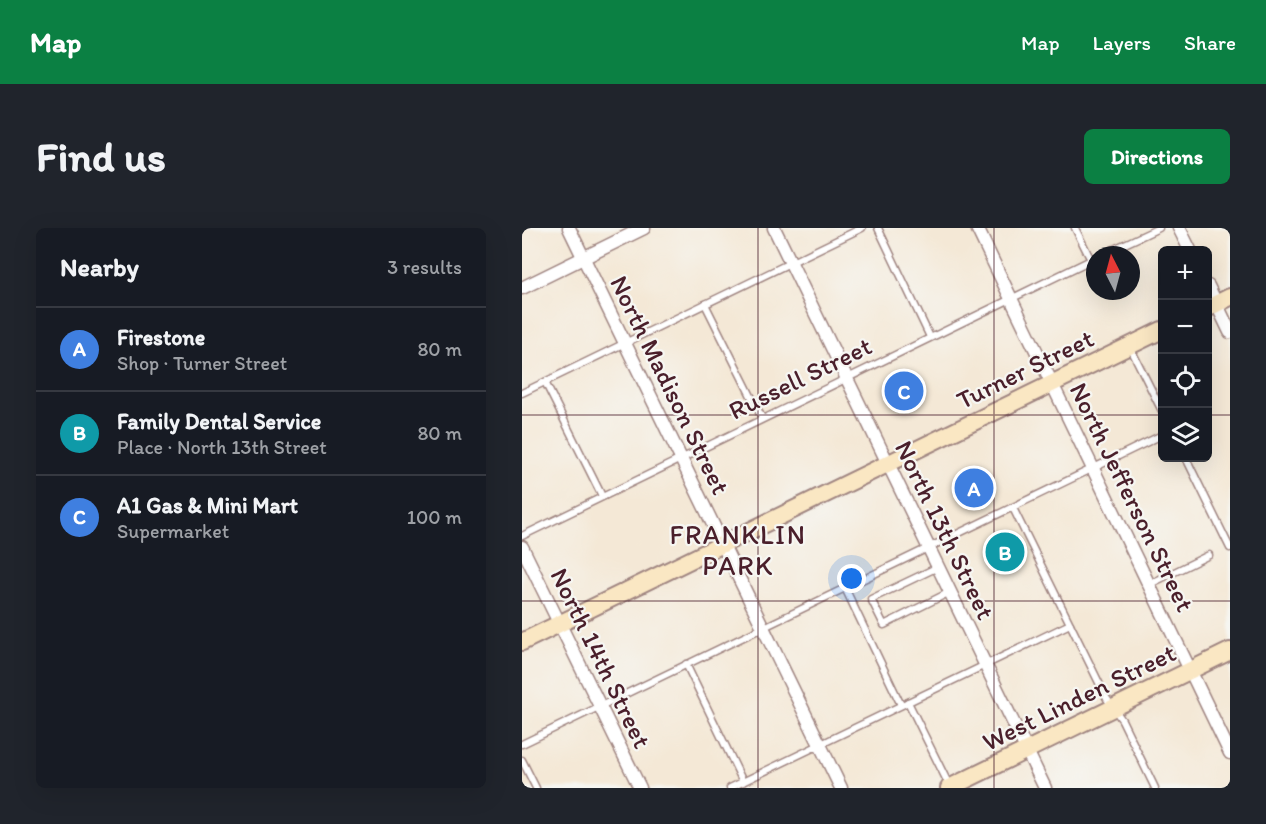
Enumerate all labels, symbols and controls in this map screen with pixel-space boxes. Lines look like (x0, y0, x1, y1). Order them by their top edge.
text: Map (30, 25, 81, 59)
text: Map (1021, 30, 1060, 55)
text: Layers (1093, 30, 1151, 55)
text: Share (1184, 30, 1236, 55)
button: Directions (1084, 129, 1230, 184)
text: Find us (36, 131, 166, 182)
north arrow (1086, 246, 1140, 300)
map controls (1158, 246, 1212, 462)
button: + (1158, 246, 1212, 300)
text: Nearby (60, 251, 139, 283)
text: 3 results (387, 255, 462, 279)
street label: North Madison Street (603, 270, 737, 500)
button: − (1158, 300, 1212, 354)
street label: Turner Street (951, 322, 1099, 416)
text: Firestone (117, 324, 205, 351)
street label: Russell Street (723, 329, 877, 426)
text: A (73, 337, 86, 361)
text: 80 m (417, 337, 462, 361)
text: Shop · Turner Street (117, 351, 287, 375)
button: locate (1158, 354, 1212, 408)
pin: C (884, 368, 923, 414)
street label: North Jefferson Street (1063, 377, 1202, 617)
text: Family Dental Service (117, 408, 321, 435)
button: layers (1158, 408, 1212, 462)
text: B (73, 421, 86, 445)
text: 80 m (417, 421, 462, 445)
text: Place · North 13th Street (117, 435, 327, 459)
street label: North 13th Street (888, 435, 1002, 625)
pin: A (954, 466, 994, 510)
text: A1 Gas & Mini Mart (117, 492, 298, 519)
text: C (73, 505, 86, 529)
text: 100 m (407, 505, 462, 529)
district label: FRANKLIN PARK (670, 518, 806, 582)
text: Supermarket (117, 519, 229, 543)
pin: B (986, 530, 1024, 574)
street label: North 14th Street (544, 563, 659, 754)
your location (837, 564, 866, 593)
street label: West Linden Street (977, 636, 1181, 758)

